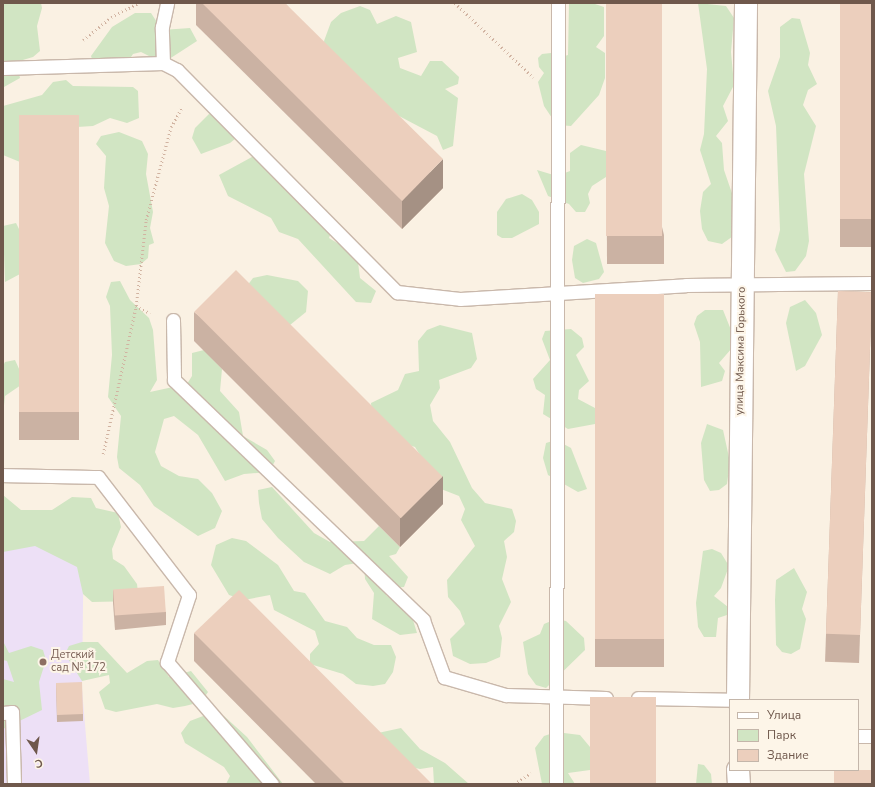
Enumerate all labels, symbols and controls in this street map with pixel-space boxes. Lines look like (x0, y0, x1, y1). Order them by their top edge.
street label: улица Максима Горького (733, 287, 749, 415)
place label: Детский сад № 172 (51, 649, 106, 675)
marker: Детский сад № 172 (38, 657, 48, 667)
legend (729, 699, 859, 771)
text: Улица (767, 707, 801, 723)
text: Парк (767, 727, 796, 743)
north arrow (16, 731, 56, 771)
text: Здание (767, 747, 809, 763)
text: С (33, 755, 44, 771)

